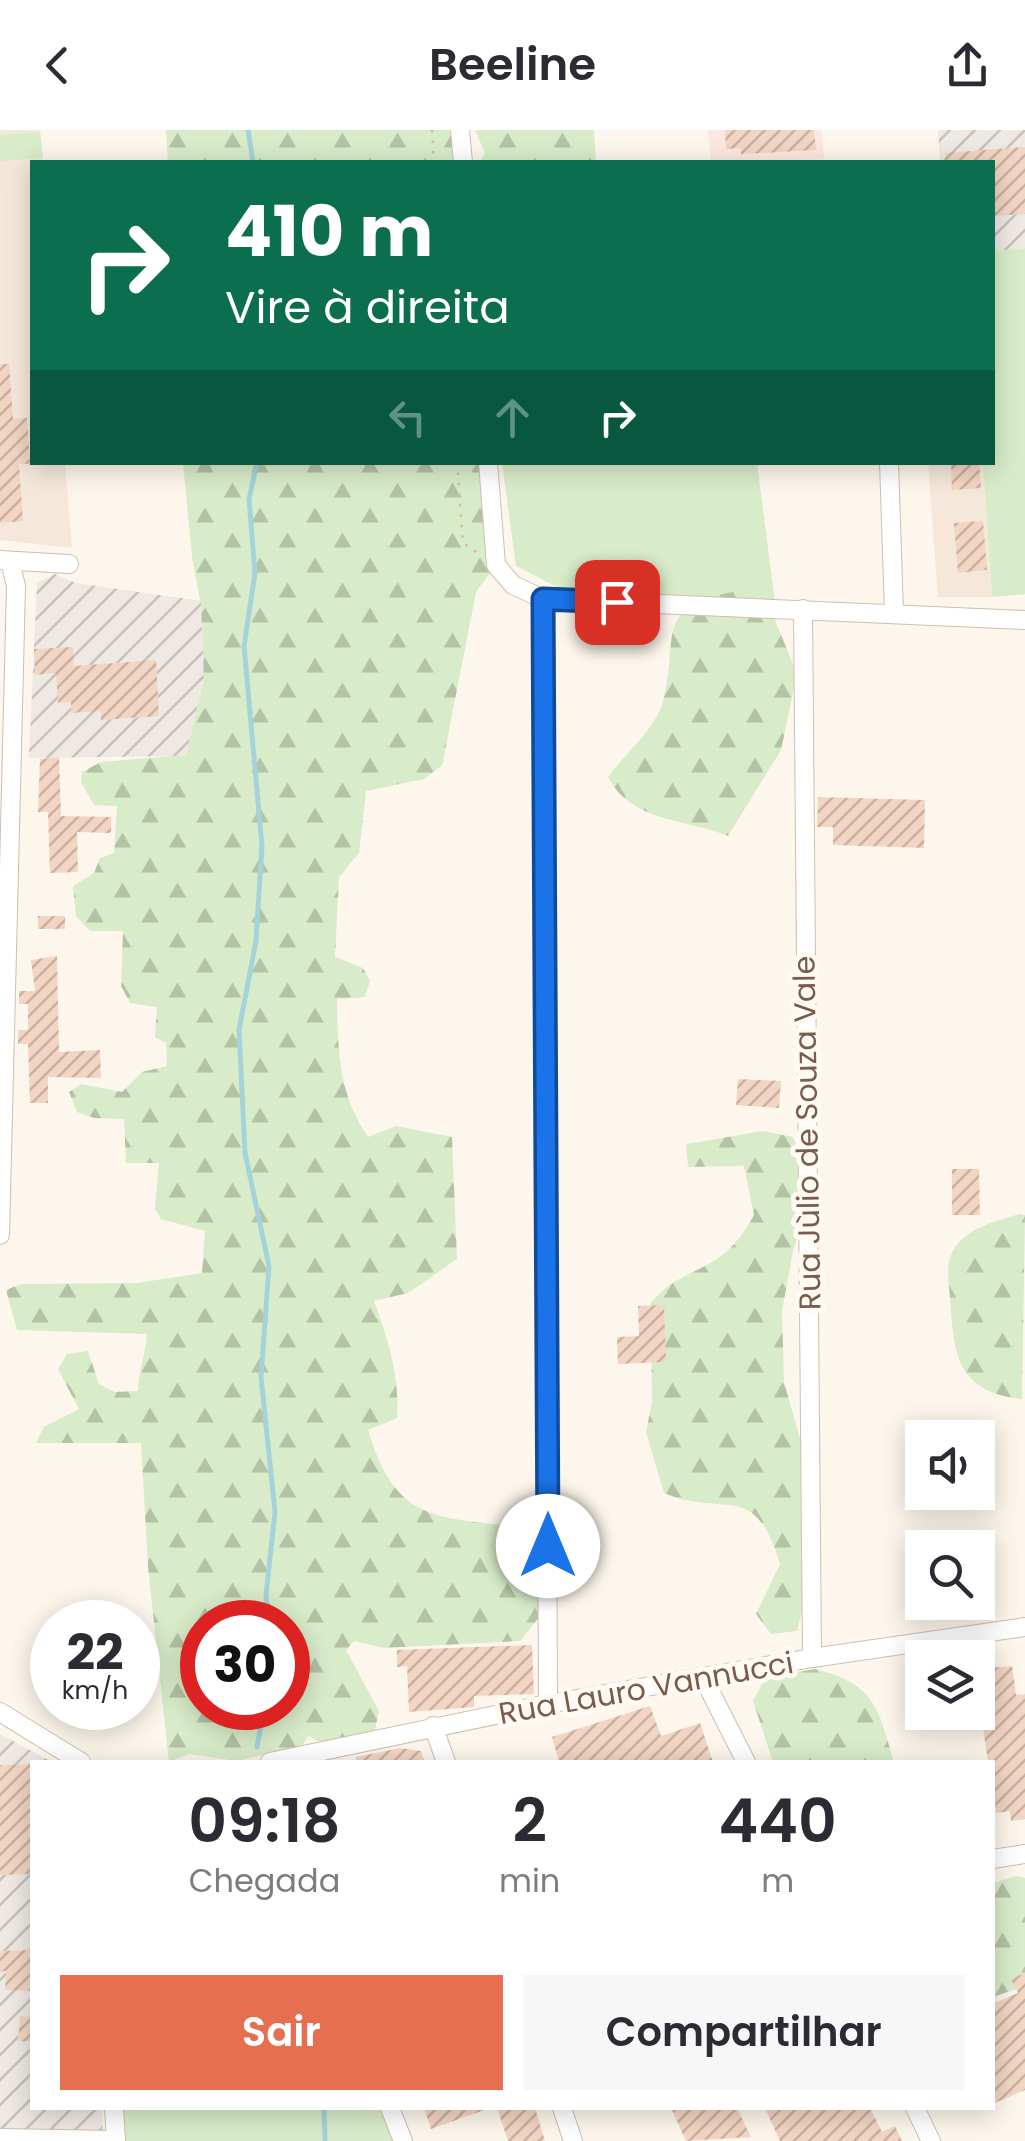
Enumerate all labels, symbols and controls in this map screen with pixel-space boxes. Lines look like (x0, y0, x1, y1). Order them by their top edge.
text: Beeline (429, 33, 596, 96)
icon: back (30, 38, 85, 93)
icon: share (940, 38, 995, 93)
text: 410 m (225, 182, 433, 281)
icon: right (60, 200, 190, 330)
text: Vire à direita (225, 276, 510, 339)
icon: left (380, 390, 435, 445)
icon: ahead (485, 390, 540, 445)
icon: right (590, 390, 645, 445)
pin (575, 560, 660, 645)
icon: arrive (590, 575, 645, 630)
street label: Rua Jùlio de Souza Vale (782, 956, 832, 1310)
map controls (905, 1420, 995, 1730)
button: sound (905, 1420, 995, 1510)
position arrow (496, 1494, 600, 1598)
button: search (905, 1530, 995, 1620)
speed limit sign: 30 (180, 1600, 310, 1730)
text: 22 (66, 1617, 124, 1688)
button: layers (905, 1640, 995, 1730)
street label: Rua Lauro Vannucci (495, 1641, 797, 1735)
text: km/h (62, 1673, 128, 1708)
text: 09:18 (188, 1779, 341, 1863)
text: 2 (512, 1779, 547, 1863)
text: 440 (719, 1779, 837, 1863)
text: Chegada (189, 1858, 340, 1903)
text: min (499, 1858, 560, 1903)
text: m (761, 1858, 794, 1903)
button: Sair (60, 1975, 503, 2090)
button: Compartilhar (523, 1975, 965, 2090)

